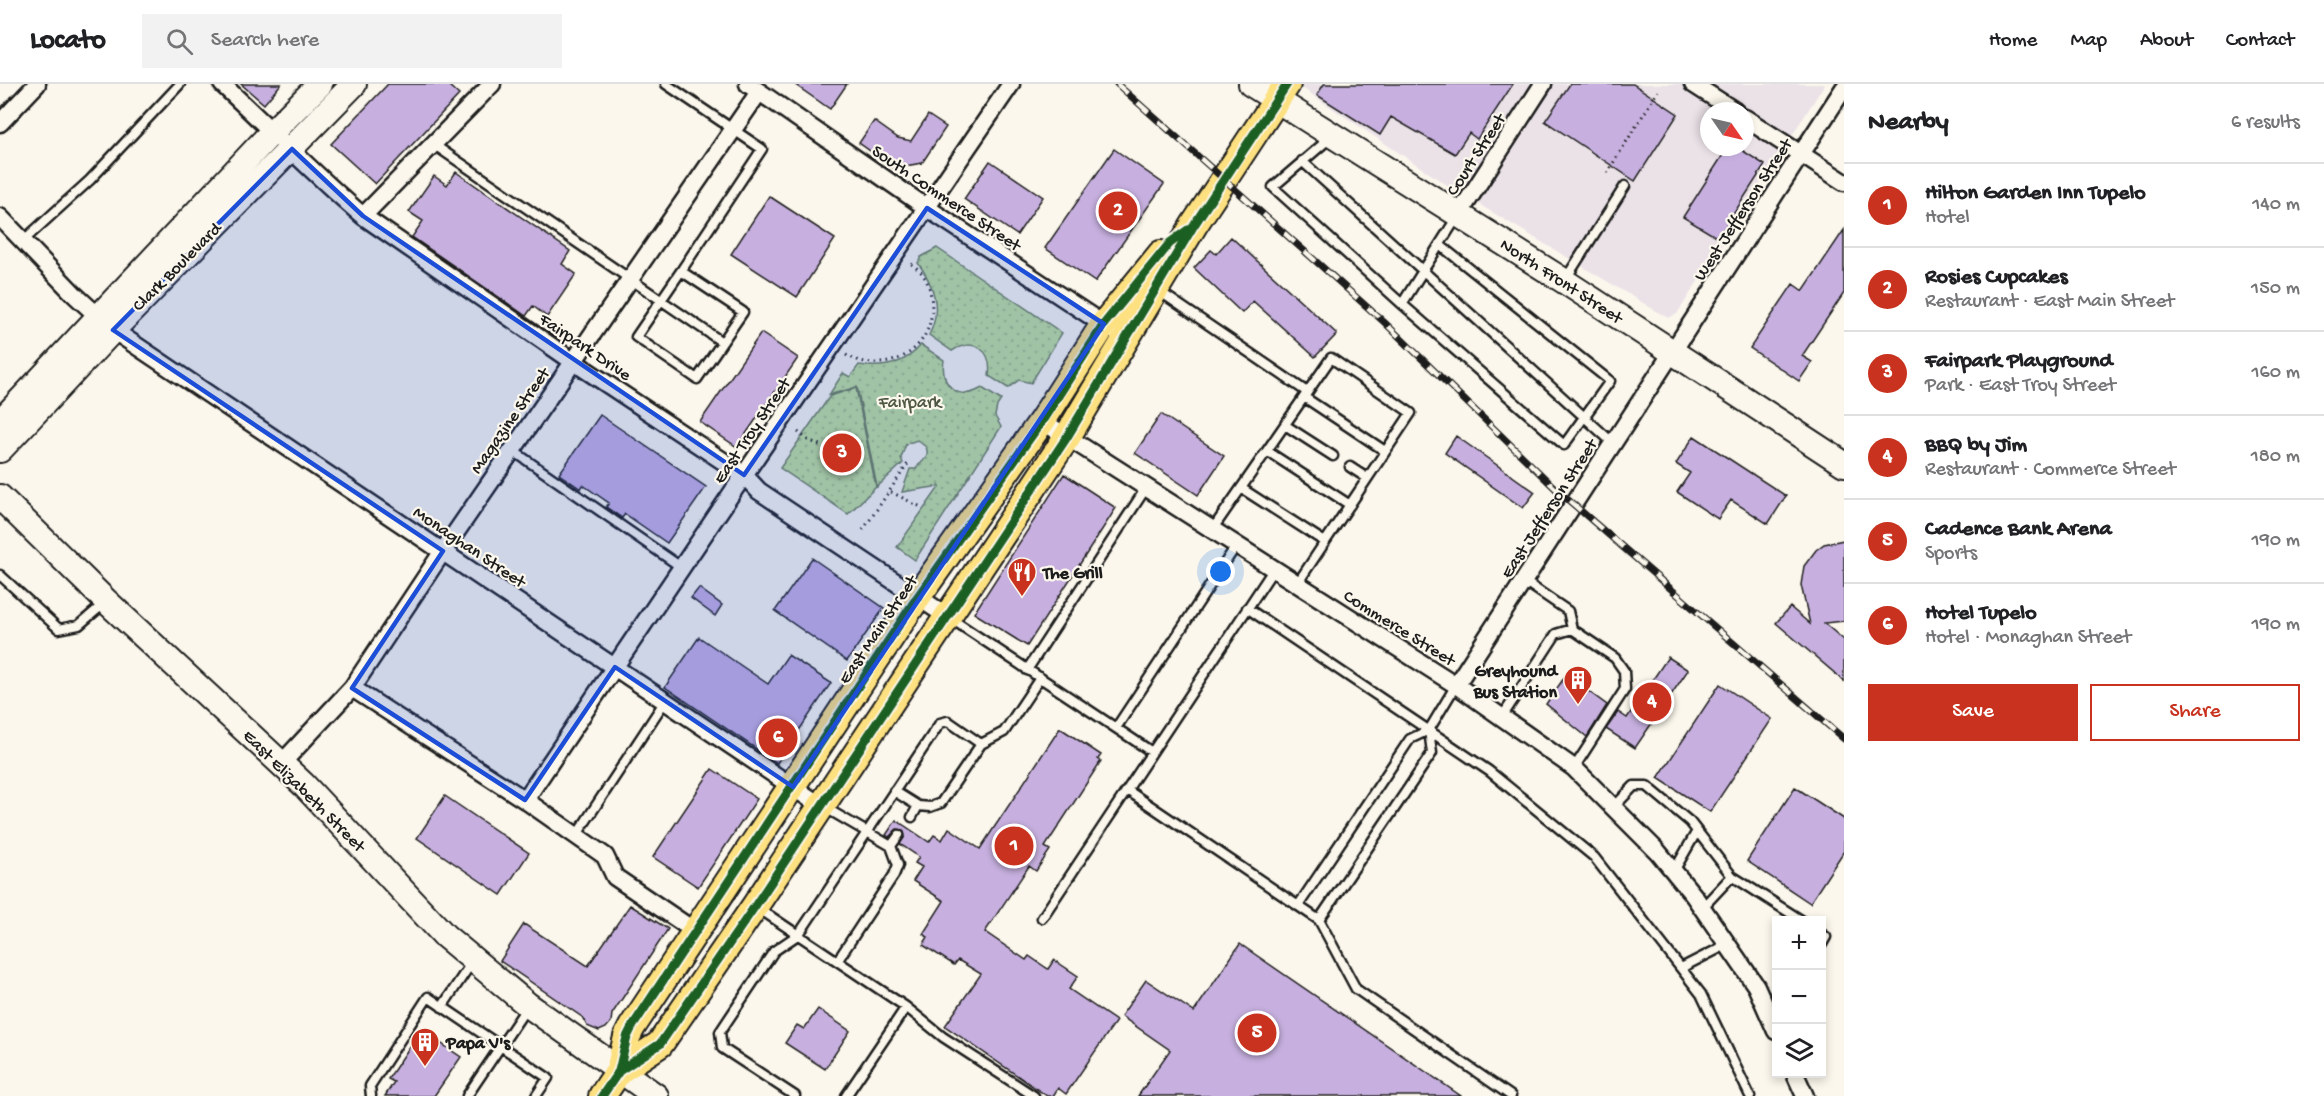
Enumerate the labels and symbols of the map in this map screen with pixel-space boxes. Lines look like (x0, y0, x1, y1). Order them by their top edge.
north arrow (1700, 102, 1754, 156)
street label: Court Street (1443, 109, 1512, 200)
street label: West Jefferson Street (1690, 134, 1799, 285)
street label: South Commerce Street (867, 141, 1026, 258)
pin: 2 (1098, 188, 1138, 234)
street label: Clark Boulevard (129, 218, 228, 317)
street label: North Front Street (1495, 235, 1627, 330)
street label: Fairpark Drive (534, 309, 635, 387)
street label: Magazine Street (467, 363, 556, 479)
street label: East Troy Street (710, 373, 797, 488)
park label: Fairpark (878, 393, 943, 414)
pin: 3 (822, 430, 862, 476)
street label: East Jefferson Street (1497, 434, 1604, 583)
street label: Monaghan Street (408, 503, 530, 594)
restaurant icon: The Grill (1006, 556, 1038, 598)
your location (1206, 557, 1235, 586)
place label: The Grill (1041, 564, 1103, 585)
street label: East Main Street (835, 571, 924, 689)
street label: Commerce Street (1339, 586, 1460, 673)
place label: Greyhound Bus Station (1473, 662, 1559, 704)
building icon: Greyhound Bus Station (1562, 664, 1594, 706)
pin: 4 (1632, 680, 1672, 724)
pin: 6 (758, 716, 798, 760)
street label: East Elizabeth Street (238, 726, 370, 859)
pin: 1 (994, 824, 1034, 868)
pin: 5 (1238, 1010, 1276, 1056)
building icon: Papa V's (409, 1026, 441, 1068)
place label: Papa V's (445, 1034, 512, 1055)

